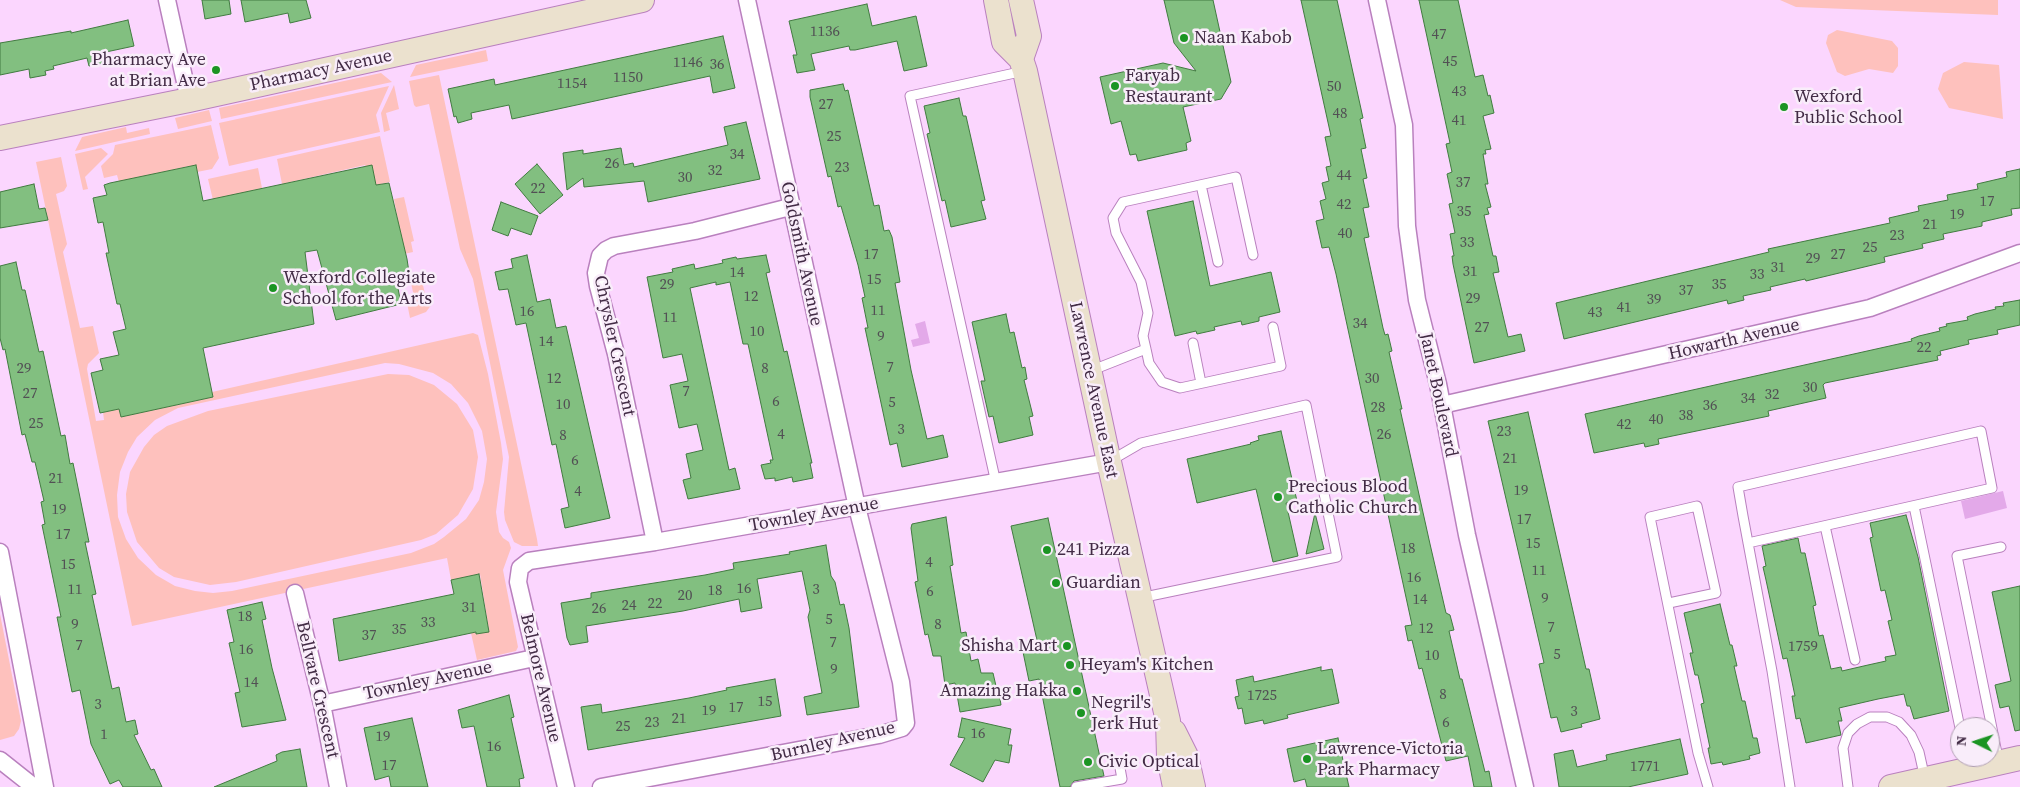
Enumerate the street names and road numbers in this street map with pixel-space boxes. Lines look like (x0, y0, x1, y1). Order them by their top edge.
street label: Pharmacy Avenue (248, 45, 394, 97)
street label: Goldsmith Avenue (775, 180, 827, 328)
street label: Chrysler Crescent (589, 274, 639, 418)
street label: Lawrence Avenue East (1064, 300, 1122, 480)
street label: Howarth Avenue (1666, 314, 1802, 366)
street label: Janet Boulevard (1414, 331, 1462, 459)
street label: Townley Avenue (748, 493, 880, 537)
street label: Belmore Avenue (515, 611, 565, 745)
street label: Bellvare Crescent (291, 619, 343, 761)
street label: Townley Avenue (362, 657, 494, 705)
street label: Burnley Avenue (769, 717, 897, 767)

